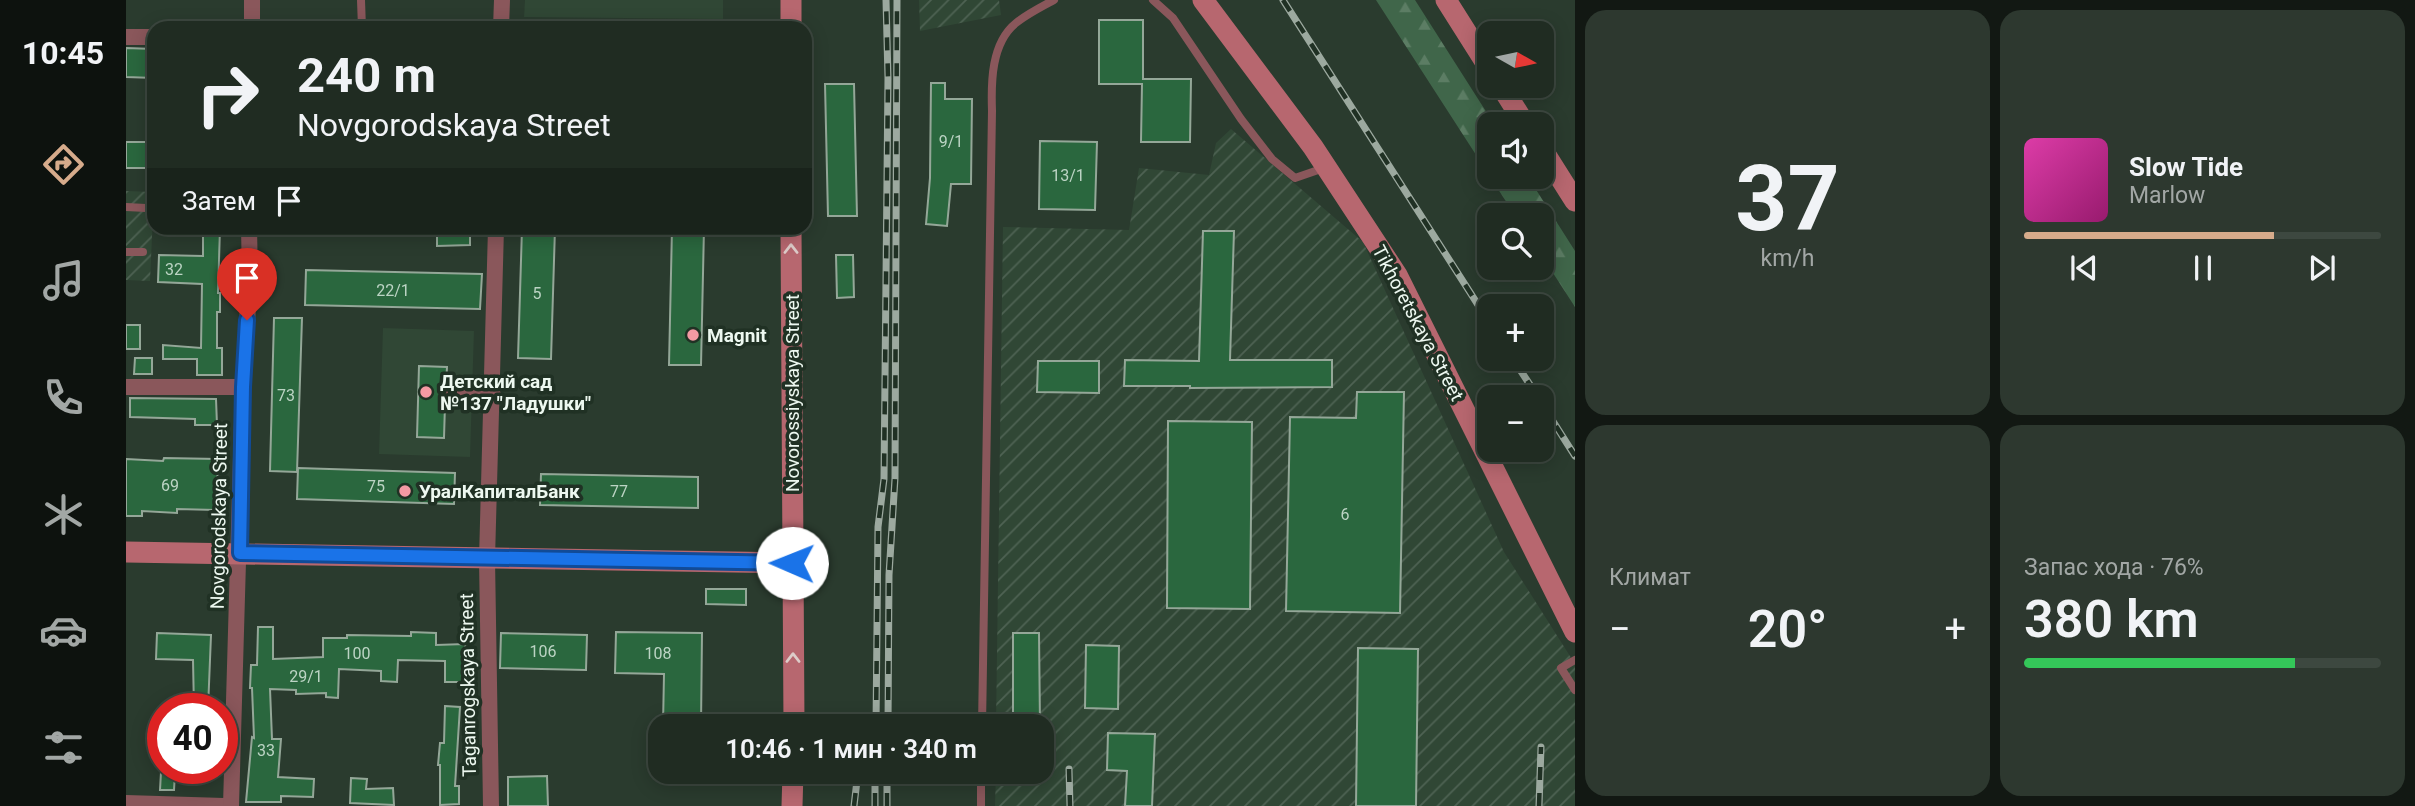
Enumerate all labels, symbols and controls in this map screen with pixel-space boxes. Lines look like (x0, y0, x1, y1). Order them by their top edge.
north arrow (1477, 21, 1554, 98)
map controls (1477, 21, 1554, 462)
text: 10:45 (22, 34, 104, 72)
text: 240 m (297, 47, 436, 104)
icon: right (182, 49, 273, 140)
text: Novgorodskaya Street (297, 106, 611, 144)
button: sound (1477, 112, 1554, 189)
house number: 9/1 (939, 132, 963, 151)
icon: directions (39, 140, 88, 189)
text: 37 (1735, 146, 1840, 252)
text: Slow Tide (2129, 152, 2243, 182)
house number: 13/1 (1051, 166, 1085, 185)
icon: arrive (270, 182, 308, 220)
text: Marlow (2129, 182, 2205, 209)
text: Затем (182, 186, 256, 216)
button: search (1477, 203, 1554, 280)
street label: Tikhoretskaya Street (1367, 241, 1469, 405)
one-way arrow (783, 244, 799, 254)
text: km/h (1761, 245, 1815, 272)
pin (217, 248, 277, 320)
icon: previous (2065, 249, 2103, 287)
icon: pause (2184, 249, 2222, 287)
icon: next (2303, 249, 2341, 287)
icon: music (39, 256, 88, 305)
icon: arrive (228, 259, 266, 297)
house number: 32 (165, 260, 183, 279)
house number: 22/1 (376, 281, 410, 300)
house number: 5 (533, 284, 542, 303)
street label: Novorossiyskaya Street (781, 294, 804, 492)
button: + (1477, 294, 1554, 371)
place label: Magnit (707, 324, 767, 347)
marker: Magnit (685, 327, 701, 343)
place label: Детский сад №137 "Ладушки" (440, 370, 591, 415)
icon: phone (39, 373, 88, 422)
marker: Детский сад №137 "Ладушки" (418, 384, 434, 400)
button: − (1477, 385, 1554, 462)
house number: 73 (277, 386, 295, 405)
street label: Novgorodskaya Street (206, 423, 232, 609)
house number: 69 (161, 476, 179, 495)
house number: 75 (367, 477, 385, 496)
place label: УралКапиталБанк (419, 480, 580, 503)
house number: 77 (610, 482, 628, 501)
marker: УралКапиталБанк (397, 483, 413, 499)
icon: climate (39, 490, 88, 539)
house number: 6 (1341, 505, 1350, 524)
position arrow (755, 526, 829, 600)
text: Запас хода · 76% (2024, 554, 2204, 581)
text: Климат (1609, 564, 1691, 591)
text: 380 km (2024, 589, 2199, 650)
street label: Taganrogskaya Street (455, 593, 481, 777)
text: 20° (1748, 599, 1827, 660)
icon: car (39, 606, 88, 655)
text: − (1609, 607, 1631, 651)
text: + (1944, 607, 1966, 651)
house number: 106 (530, 642, 556, 661)
house number: 100 (344, 644, 370, 663)
house number: 108 (645, 644, 671, 663)
one-way arrow (785, 652, 801, 663)
house number: 29/1 (289, 667, 323, 686)
speed limit sign: 40 (147, 693, 238, 784)
icon: filters (39, 723, 88, 772)
text: 10:46 · 1 мин · 340 m (725, 734, 977, 764)
house number: 33 (257, 741, 275, 760)

